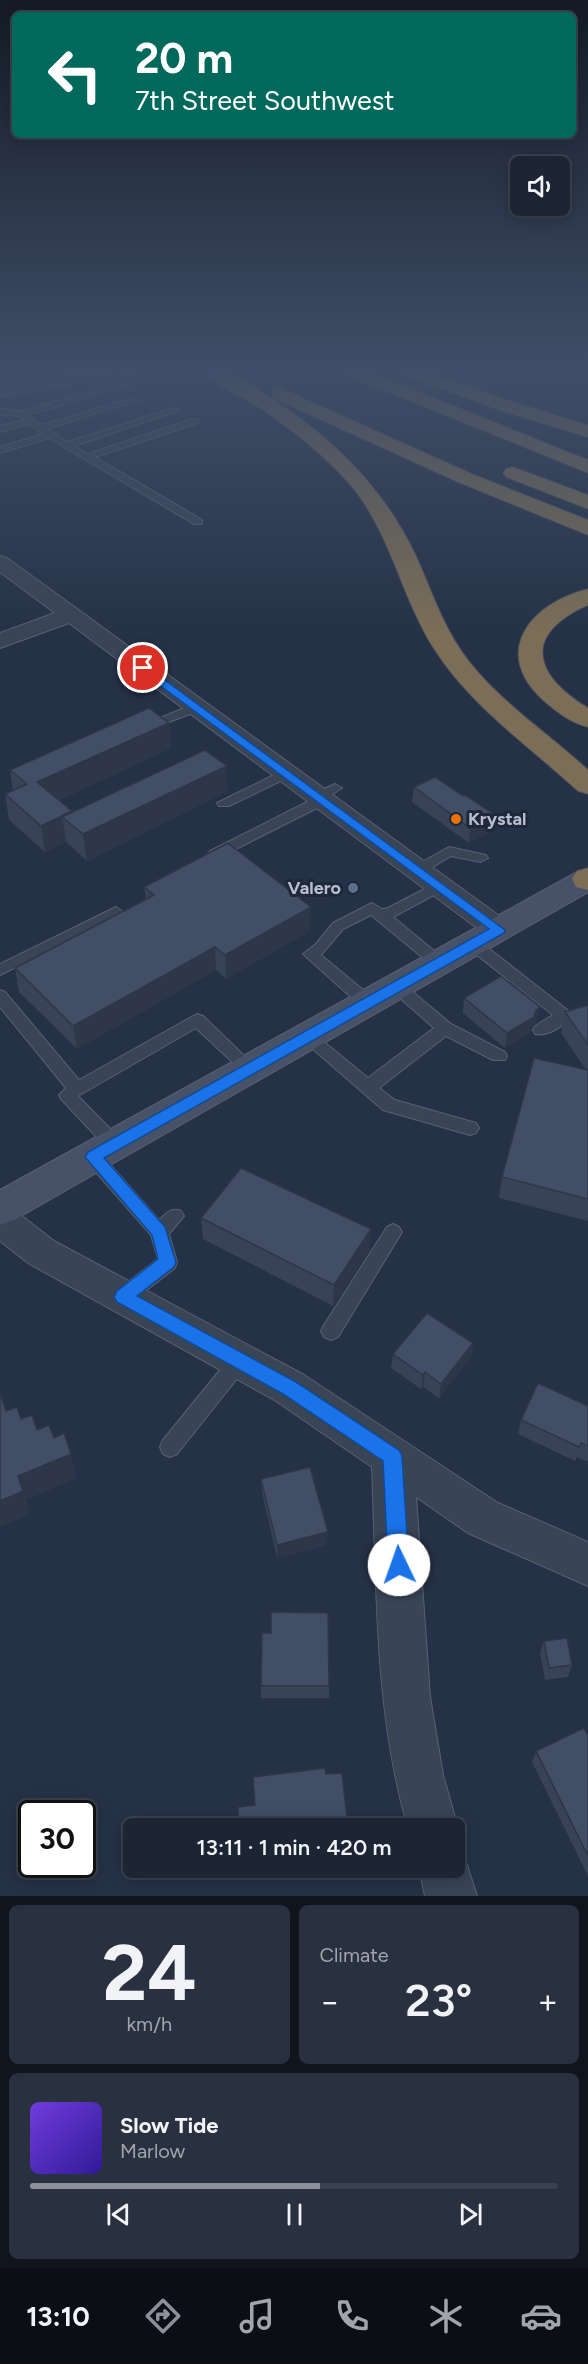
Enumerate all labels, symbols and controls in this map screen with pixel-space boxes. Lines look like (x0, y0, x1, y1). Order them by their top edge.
text: 20 m (135, 33, 233, 84)
icon: left (36, 36, 114, 114)
text: 7th Street Southwest (135, 84, 394, 117)
map controls (510, 156, 570, 216)
button: sound (510, 156, 570, 216)
pin (117, 642, 168, 693)
icon: arrive (126, 651, 159, 684)
place label: Krystal (468, 808, 527, 830)
marker: Krystal (449, 812, 463, 826)
place label: Valero (287, 877, 341, 899)
marker: Valero (346, 881, 360, 895)
position arrow (367, 1533, 431, 1597)
speed limit sign: 30 (18, 1800, 96, 1878)
text: 13:11 · 1 min · 420 m (197, 1834, 391, 1861)
text: 24 (102, 1926, 197, 2020)
text: Climate (320, 1943, 389, 1967)
text: 23° (405, 1973, 472, 2027)
text: − (320, 1982, 340, 2021)
text: + (537, 1982, 558, 2021)
text: km/h (126, 2012, 172, 2036)
text: Slow Tide (120, 2112, 219, 2139)
text: Marlow (120, 2139, 185, 2163)
icon: previous (102, 2198, 135, 2231)
icon: pause (278, 2198, 311, 2231)
icon: next (454, 2198, 487, 2231)
icon: directions (142, 2295, 184, 2337)
icon: music (236, 2295, 278, 2337)
icon: phone (331, 2295, 373, 2337)
icon: climate (425, 2295, 467, 2337)
icon: car (520, 2295, 562, 2337)
text: 13:10 (26, 2300, 90, 2333)

